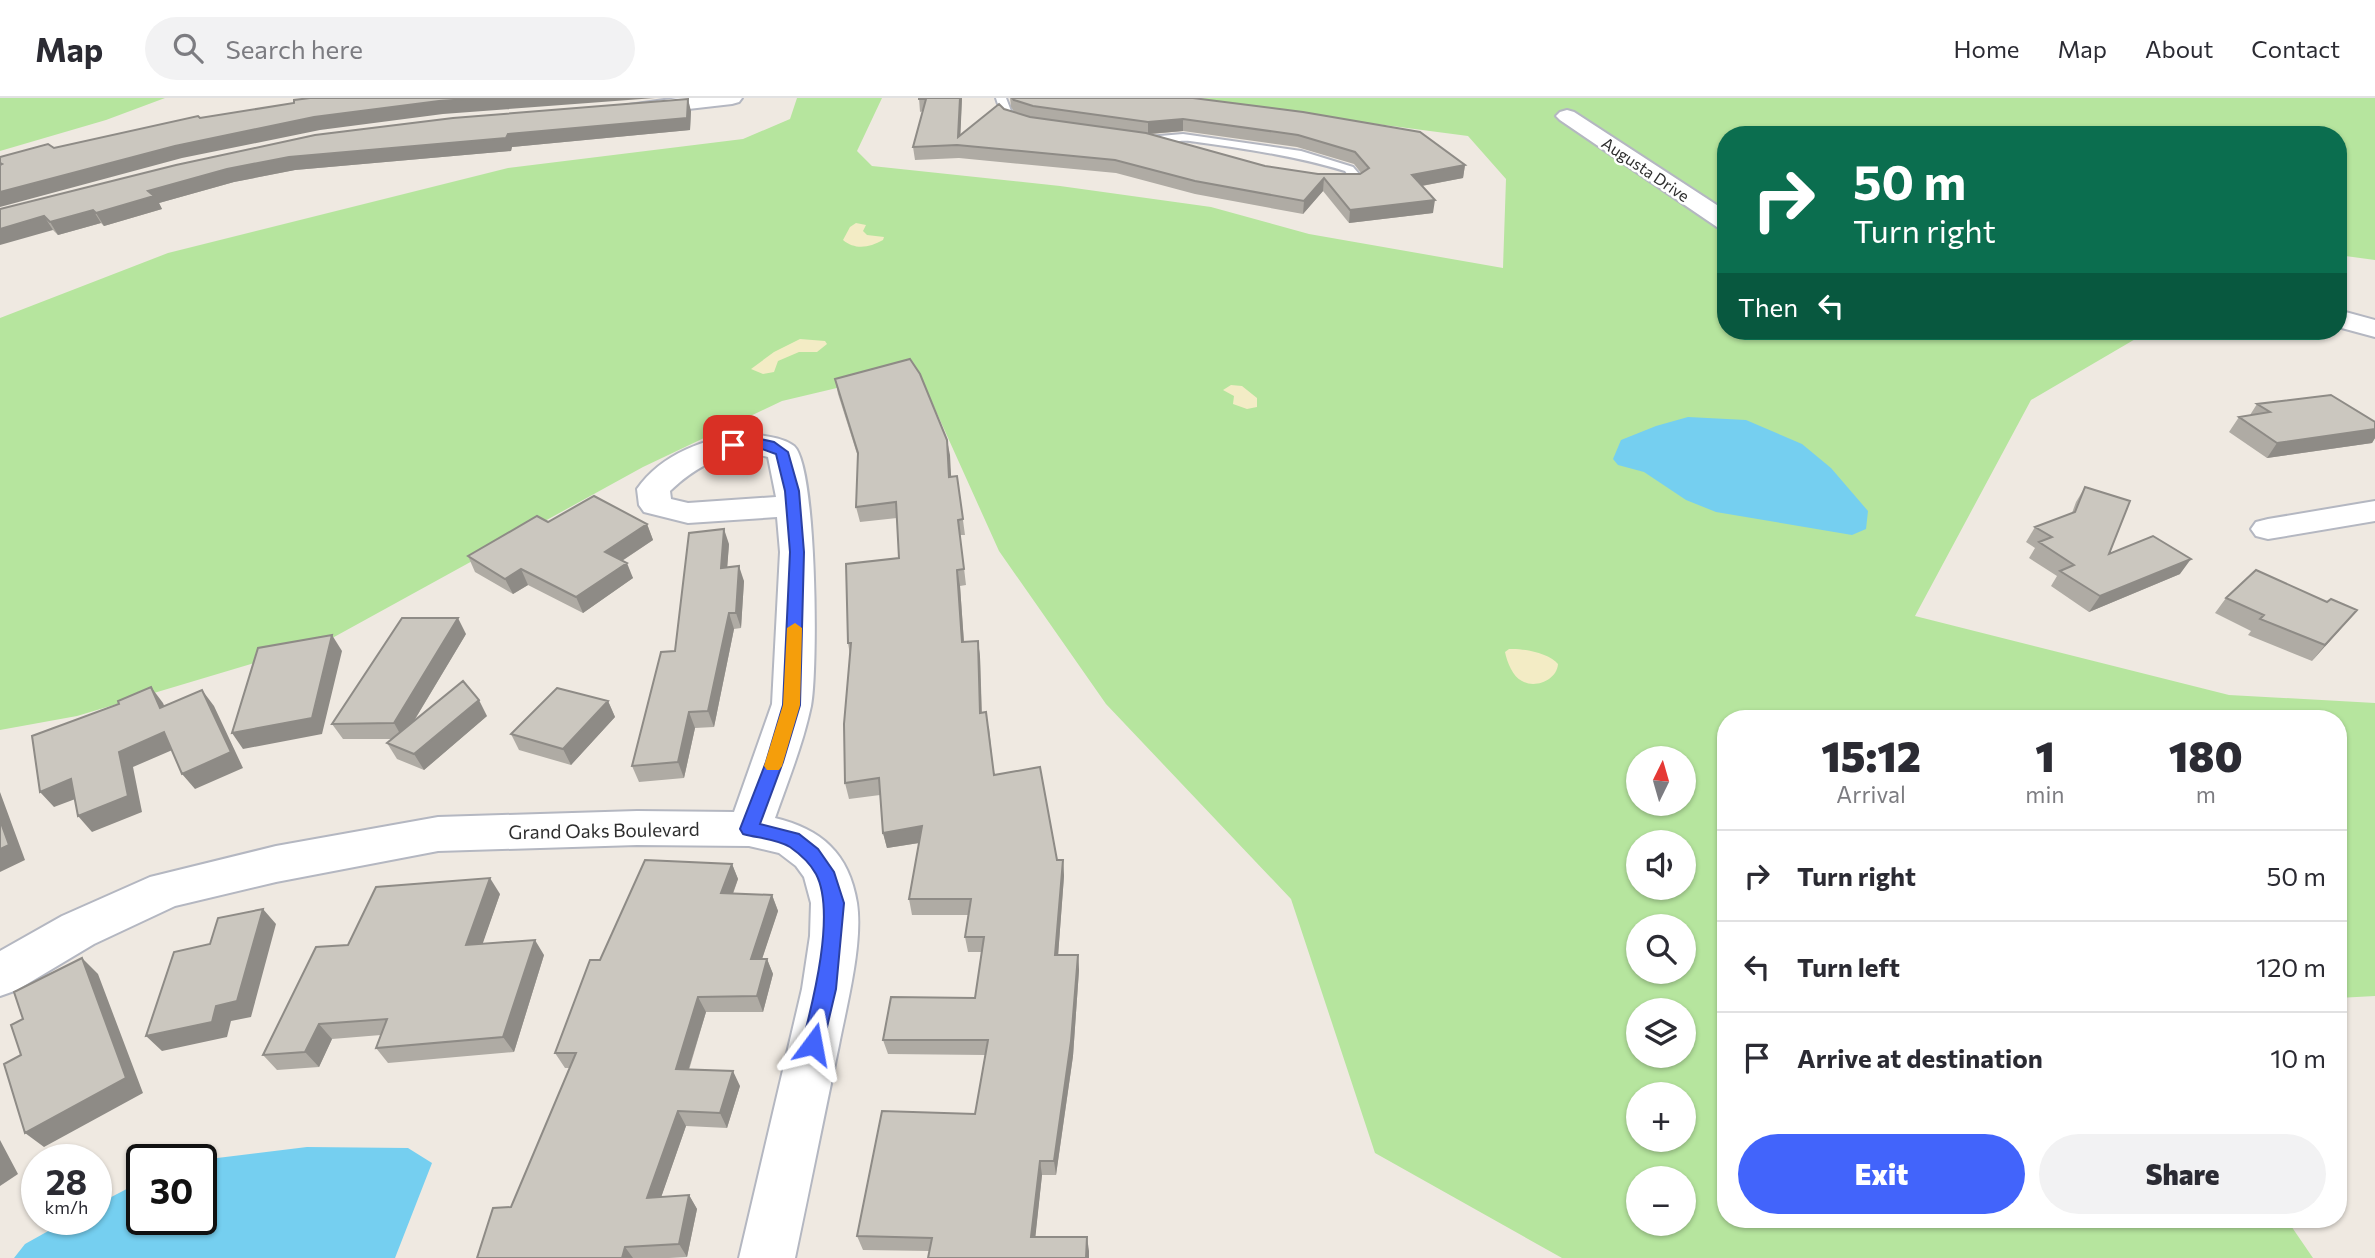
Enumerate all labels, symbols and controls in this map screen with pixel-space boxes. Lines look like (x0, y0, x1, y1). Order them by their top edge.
search box (145, 17, 635, 80)
text: Map (35, 28, 103, 69)
icon: search (169, 29, 207, 67)
text: Search here (225, 33, 363, 64)
text: Home (1954, 34, 2020, 63)
text: Map (2058, 34, 2107, 63)
text: About (2145, 34, 2213, 63)
text: Contact (2251, 34, 2340, 63)
street label: Augusta Drive (1599, 133, 1693, 205)
text: 50 m (1853, 150, 1966, 210)
icon: right (1738, 154, 1829, 245)
text: Turn right (1853, 210, 1996, 250)
icon: left (1812, 287, 1850, 325)
text: Then (1738, 291, 1798, 322)
pin (703, 415, 763, 475)
icon: arrive (714, 426, 752, 464)
text: 15:12 (1821, 729, 1921, 781)
text: 1 (2035, 729, 2055, 781)
text: 180 (2169, 729, 2243, 781)
north arrow (1626, 746, 1696, 816)
map controls (1626, 746, 1696, 1236)
text: Arrival (1836, 780, 1906, 808)
text: min (2025, 780, 2065, 808)
text: m (2196, 780, 2216, 808)
street label: Grand Oaks Boulevard (508, 817, 700, 843)
button: sound (1626, 830, 1696, 900)
icon: right (1738, 857, 1776, 895)
text: Turn right (1797, 860, 1916, 891)
text: 50 m (2266, 860, 2326, 891)
button: search (1626, 914, 1696, 984)
icon: left (1738, 948, 1776, 986)
text: Turn left (1797, 951, 1900, 982)
text: 120 m (2256, 951, 2326, 982)
button: layers (1626, 998, 1696, 1068)
position arrow (776, 1007, 850, 1081)
icon: arrive (1738, 1039, 1776, 1077)
text: Arrive at destination (1797, 1042, 2043, 1073)
text: 10 m (2270, 1042, 2326, 1073)
button: + (1626, 1082, 1696, 1152)
button: Exit (1738, 1134, 2025, 1214)
button: Share (2039, 1134, 2326, 1214)
speed limit sign: 30 (126, 1144, 217, 1235)
text: 28 (46, 1159, 87, 1202)
button: − (1626, 1166, 1696, 1236)
text: km/h (45, 1196, 88, 1218)

